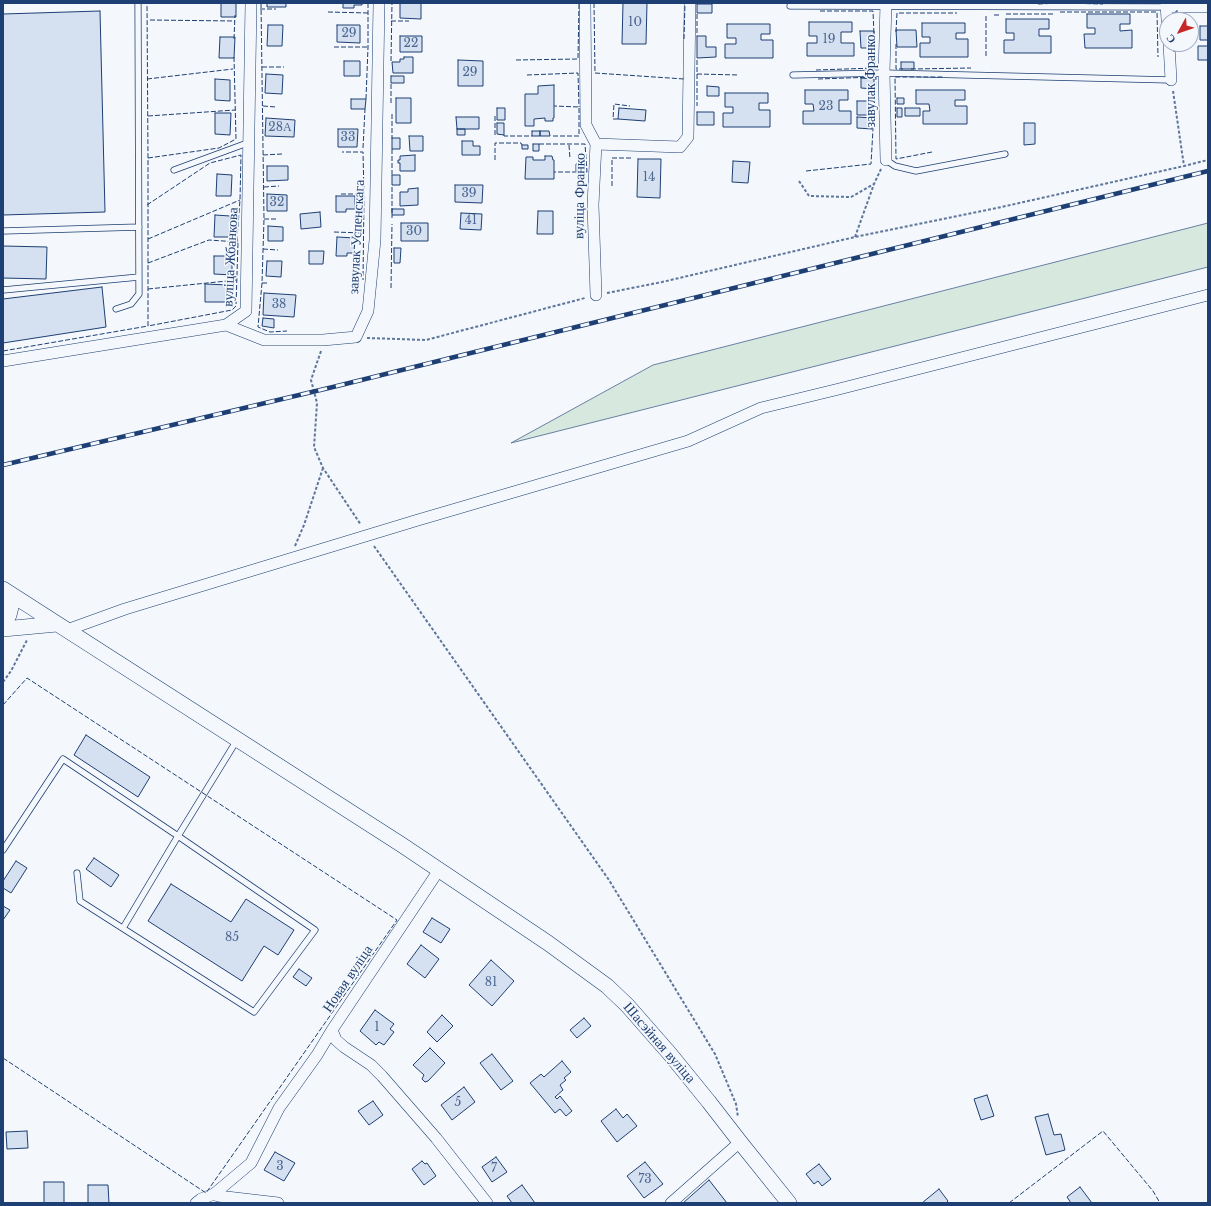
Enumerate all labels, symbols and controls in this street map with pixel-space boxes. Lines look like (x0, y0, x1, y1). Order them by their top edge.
north arrow (1159, 12, 1199, 52)
house number: 10 (628, 16, 642, 30)
house number: 29 (341, 27, 357, 41)
text: С (1163, 32, 1178, 47)
house number: 19 (822, 33, 836, 47)
street label: завулак Франко (863, 34, 879, 128)
house number: 22 (404, 37, 418, 51)
house number: 29 (462, 66, 478, 80)
house number: 23 (819, 100, 833, 114)
house number: 28А (268, 121, 292, 135)
house number: 33 (341, 131, 355, 145)
street label: вуліца Франко (571, 153, 589, 239)
house number: 14 (643, 171, 655, 185)
street label: завулак Успенскага (346, 179, 368, 295)
house number: 39 (461, 187, 477, 201)
house number: 32 (270, 196, 284, 210)
street label: вуліца Жбанкова (220, 207, 242, 307)
house number: 41 (465, 214, 477, 228)
house number: 30 (406, 225, 422, 239)
house number: 38 (272, 298, 286, 312)
house number: 85 (225, 931, 239, 945)
street label: Новая вуліца (319, 942, 377, 1016)
house number: 81 (485, 976, 497, 990)
street label: Шасэйная вуліца (619, 999, 699, 1087)
house number: 1 (374, 1021, 380, 1035)
house number: 5 (455, 1096, 461, 1110)
house number: 3 (276, 1160, 284, 1174)
house number: 7 (491, 1162, 497, 1176)
house number: 73 (638, 1173, 652, 1187)

